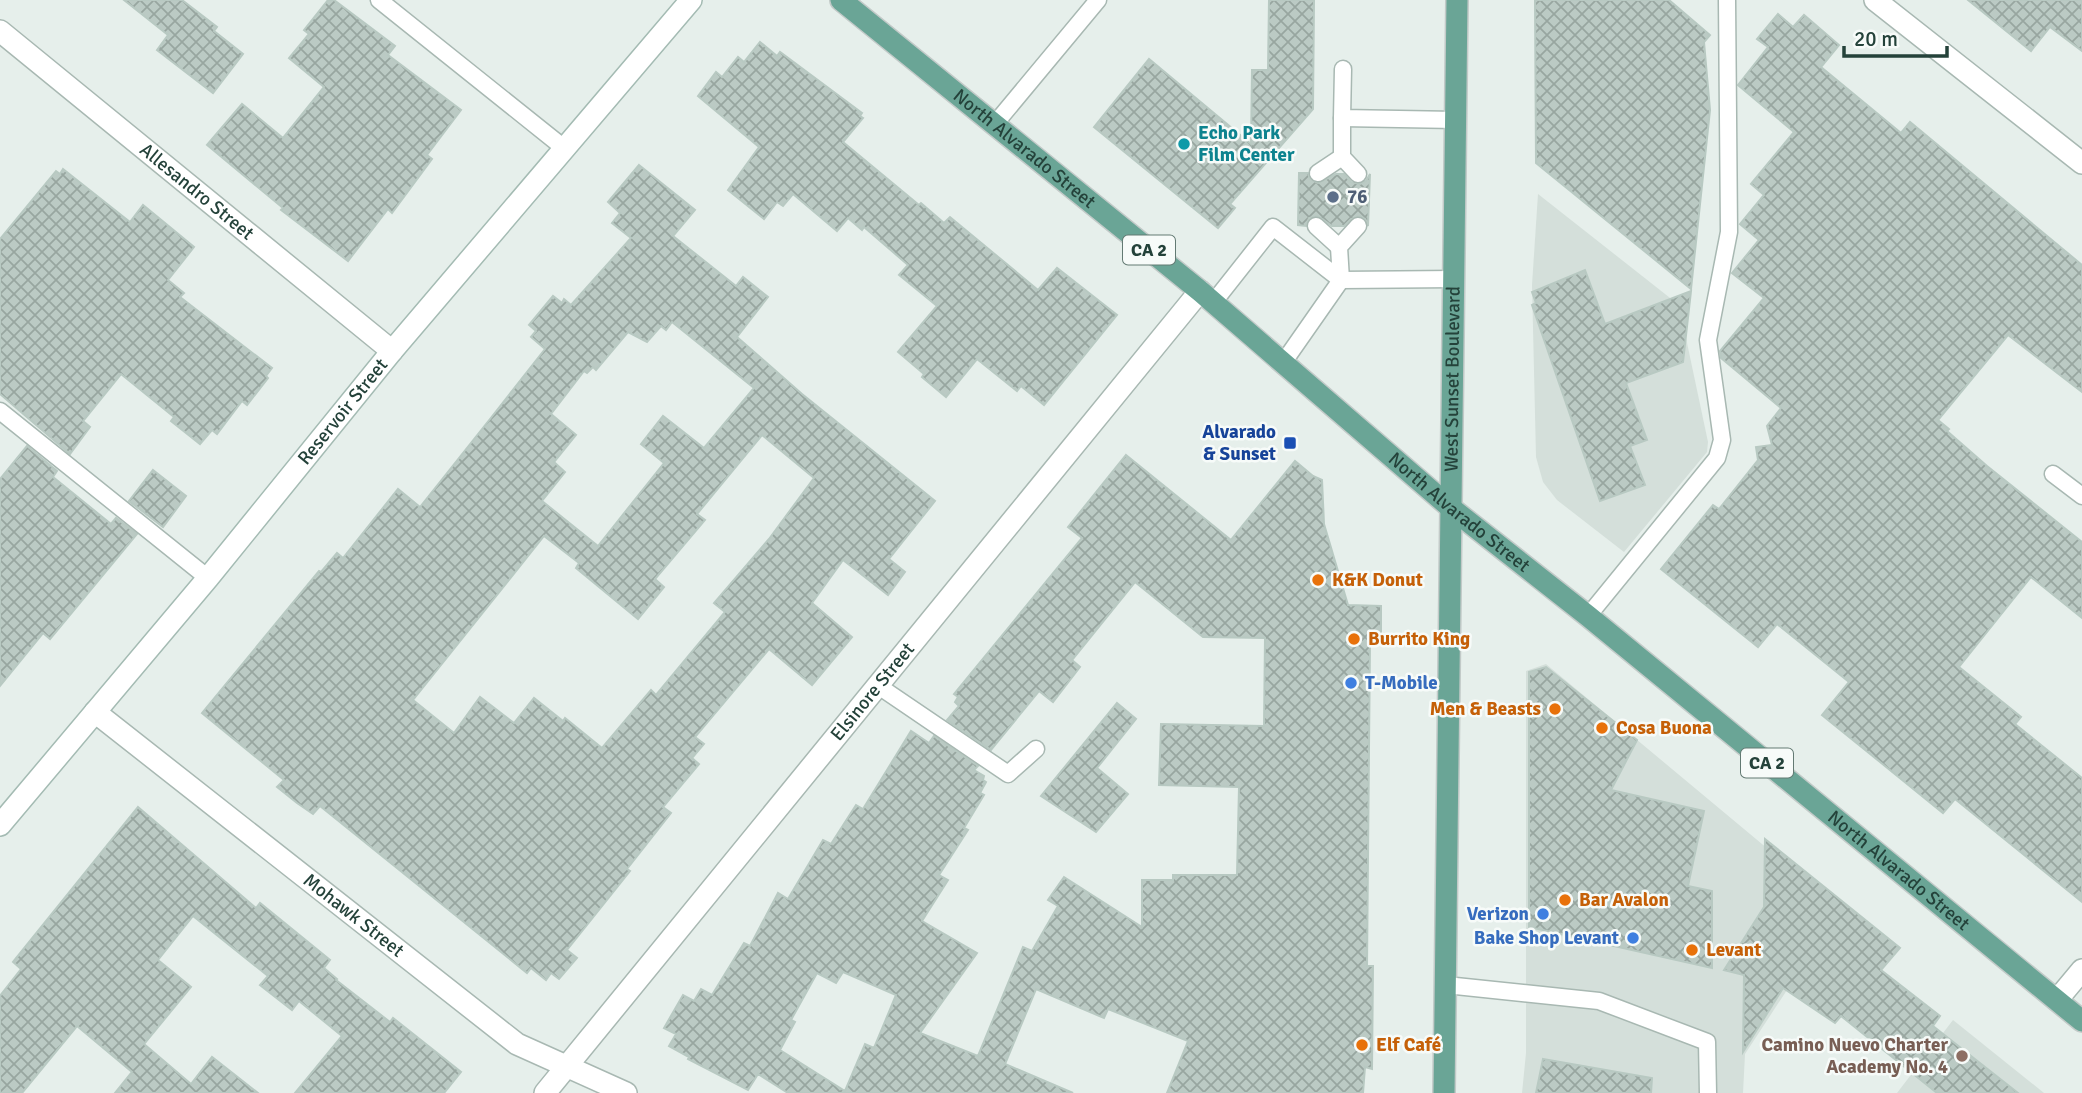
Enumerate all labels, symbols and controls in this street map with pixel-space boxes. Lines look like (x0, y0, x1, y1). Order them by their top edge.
scale bar (1844, 14, 1947, 58)
text: 20 m (1854, 26, 1898, 52)
street label: North Alvarado Street (948, 84, 1101, 214)
place label: Echo Park Film Center (1198, 121, 1295, 167)
marker: Echo Park Film Center (1176, 136, 1192, 152)
street label: Allesandro Street (135, 138, 259, 246)
place label: 76 (1347, 185, 1368, 209)
marker: 76 (1325, 189, 1341, 205)
road number: CA 2 (1123, 236, 1175, 264)
street label: West Sunset Boulevard (1439, 286, 1466, 472)
street label: Reservoir Street (292, 353, 393, 470)
place label: Alvarado & Sunset (1202, 420, 1276, 466)
marker: Alvarado & Sunset (1282, 435, 1298, 451)
street label: North Alvarado Street (1383, 447, 1535, 578)
place label: K&K Donut (1332, 568, 1423, 592)
marker: K&K Donut (1310, 572, 1326, 588)
place label: Burrito King (1368, 627, 1470, 651)
marker: Burrito King (1346, 631, 1362, 647)
street label: Elsinore Street (825, 637, 920, 746)
place label: T-Mobile (1365, 671, 1438, 695)
marker: T-Mobile (1343, 675, 1359, 691)
place label: Men & Beasts (1430, 697, 1541, 721)
marker: Men & Beasts (1547, 701, 1563, 717)
place label: Cosa Buona (1616, 716, 1712, 740)
marker: Cosa Buona (1594, 720, 1610, 736)
road number: CA 2 (1741, 748, 1793, 778)
street label: North Alvarado Street (1823, 805, 1975, 936)
street label: Mohawk Street (298, 868, 409, 963)
place label: Bar Avalon (1579, 888, 1669, 912)
marker: Bar Avalon (1557, 892, 1573, 908)
place label: Verizon (1467, 902, 1529, 926)
marker: Verizon (1535, 906, 1551, 922)
place label: Bake Shop Levant (1474, 926, 1619, 950)
marker: Bake Shop Levant (1625, 930, 1641, 946)
place label: Levant (1706, 938, 1761, 962)
marker: Levant (1684, 942, 1700, 958)
place label: Elf Café (1376, 1033, 1441, 1057)
place label: Camino Nuevo Charter Academy No. 4 (1761, 1033, 1948, 1079)
marker: Elf Café (1354, 1037, 1370, 1053)
marker: Camino Nuevo Charter Academy No. 4 (1954, 1048, 1970, 1064)

